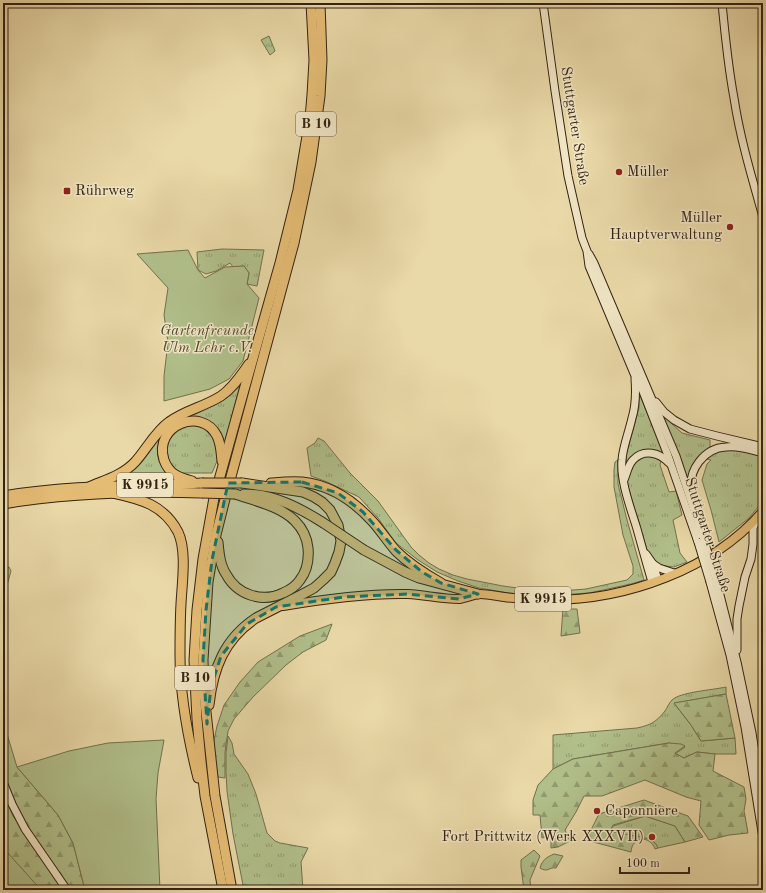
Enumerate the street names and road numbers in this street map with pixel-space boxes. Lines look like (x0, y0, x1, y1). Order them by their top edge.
street label: Stuttgarter Straße (557, 66, 591, 187)
road number: B 10 (296, 112, 336, 136)
road number: K 9915 (117, 473, 173, 497)
street label: Stuttgarter Straße (681, 476, 733, 595)
road number: K 9915 (515, 587, 571, 611)
road number: B 10 (175, 666, 215, 690)

